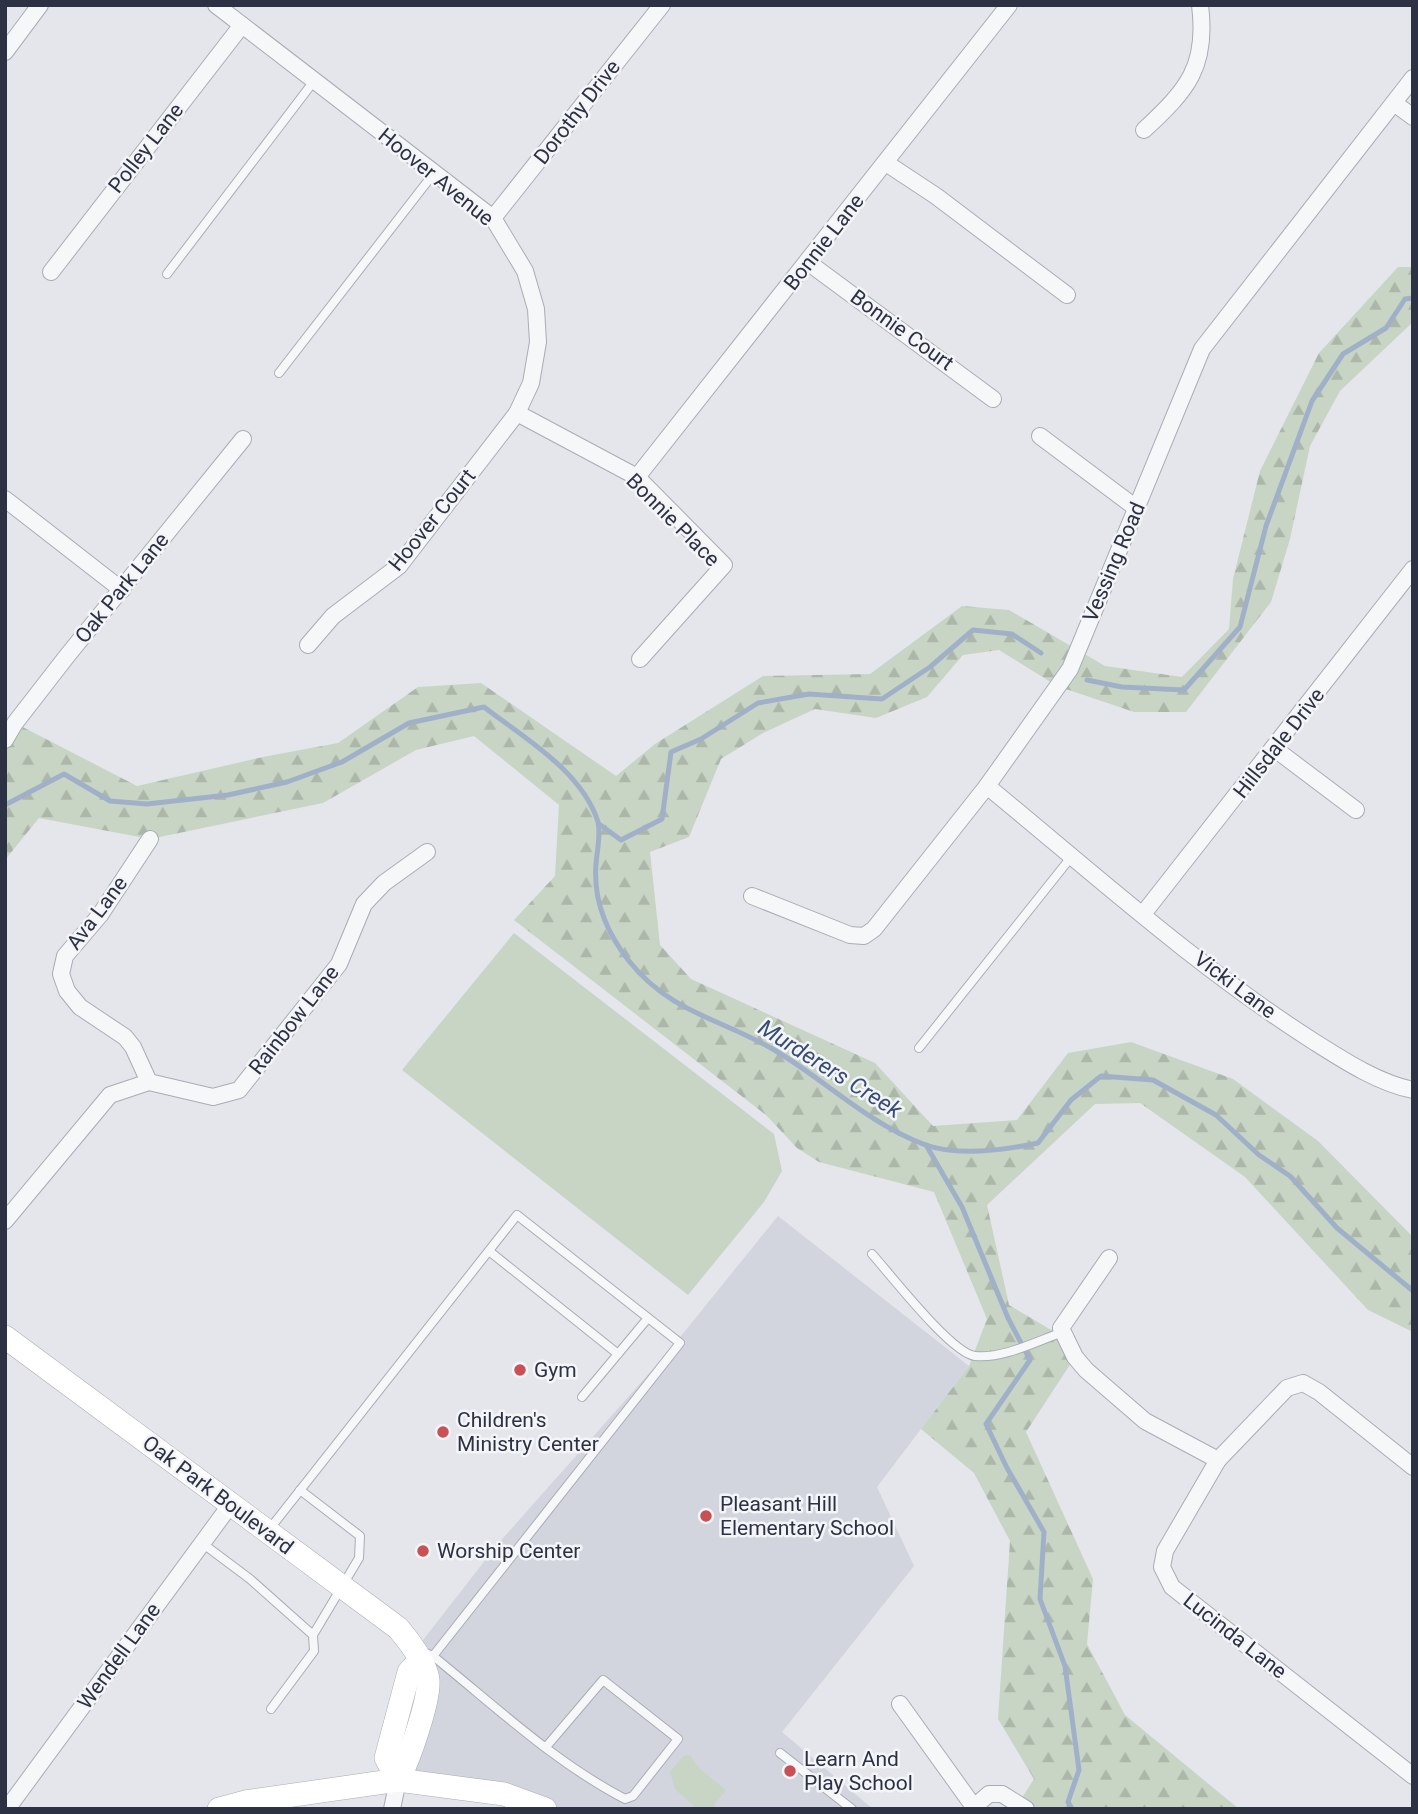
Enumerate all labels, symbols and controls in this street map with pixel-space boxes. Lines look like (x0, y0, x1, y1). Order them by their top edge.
street label: Dorothy Drive (529, 55, 625, 169)
street label: Polley Lane (104, 98, 188, 198)
street label: Hoover Avenue (374, 123, 498, 231)
street label: Bonnie Lane (779, 189, 869, 295)
street label: Bonnie Court (846, 285, 958, 375)
street label: Hoover Court (384, 464, 480, 576)
street label: Bonnie Place (622, 469, 724, 571)
street label: Vessing Road (1078, 499, 1150, 625)
street label: Oak Park Lane (70, 528, 174, 648)
street label: Hillsdale Drive (1229, 683, 1329, 803)
street label: Ava Lane (62, 872, 132, 954)
street label: Vicki Lane (1189, 947, 1281, 1023)
street label: Rainbow Lane (244, 961, 344, 1079)
water label: Murderers Creek (753, 1014, 907, 1124)
place label: Gym (534, 1358, 577, 1382)
marker: Gym (512, 1362, 528, 1378)
place label: Children's Ministry Center (457, 1408, 599, 1456)
marker: Children's Ministry Center (435, 1424, 451, 1440)
street label: Oak Park Boulevard (138, 1431, 298, 1559)
place label: Pleasant Hill Elementary School (720, 1492, 894, 1540)
marker: Pleasant Hill Elementary School (698, 1508, 714, 1524)
place label: Worship Center (437, 1539, 580, 1563)
marker: Worship Center (415, 1543, 431, 1559)
street label: Lucinda Lane (1179, 1588, 1291, 1684)
street label: Wendell Lane (73, 1598, 165, 1714)
place label: Learn And Play School (804, 1747, 913, 1795)
marker: Learn And Play School (782, 1763, 798, 1779)

